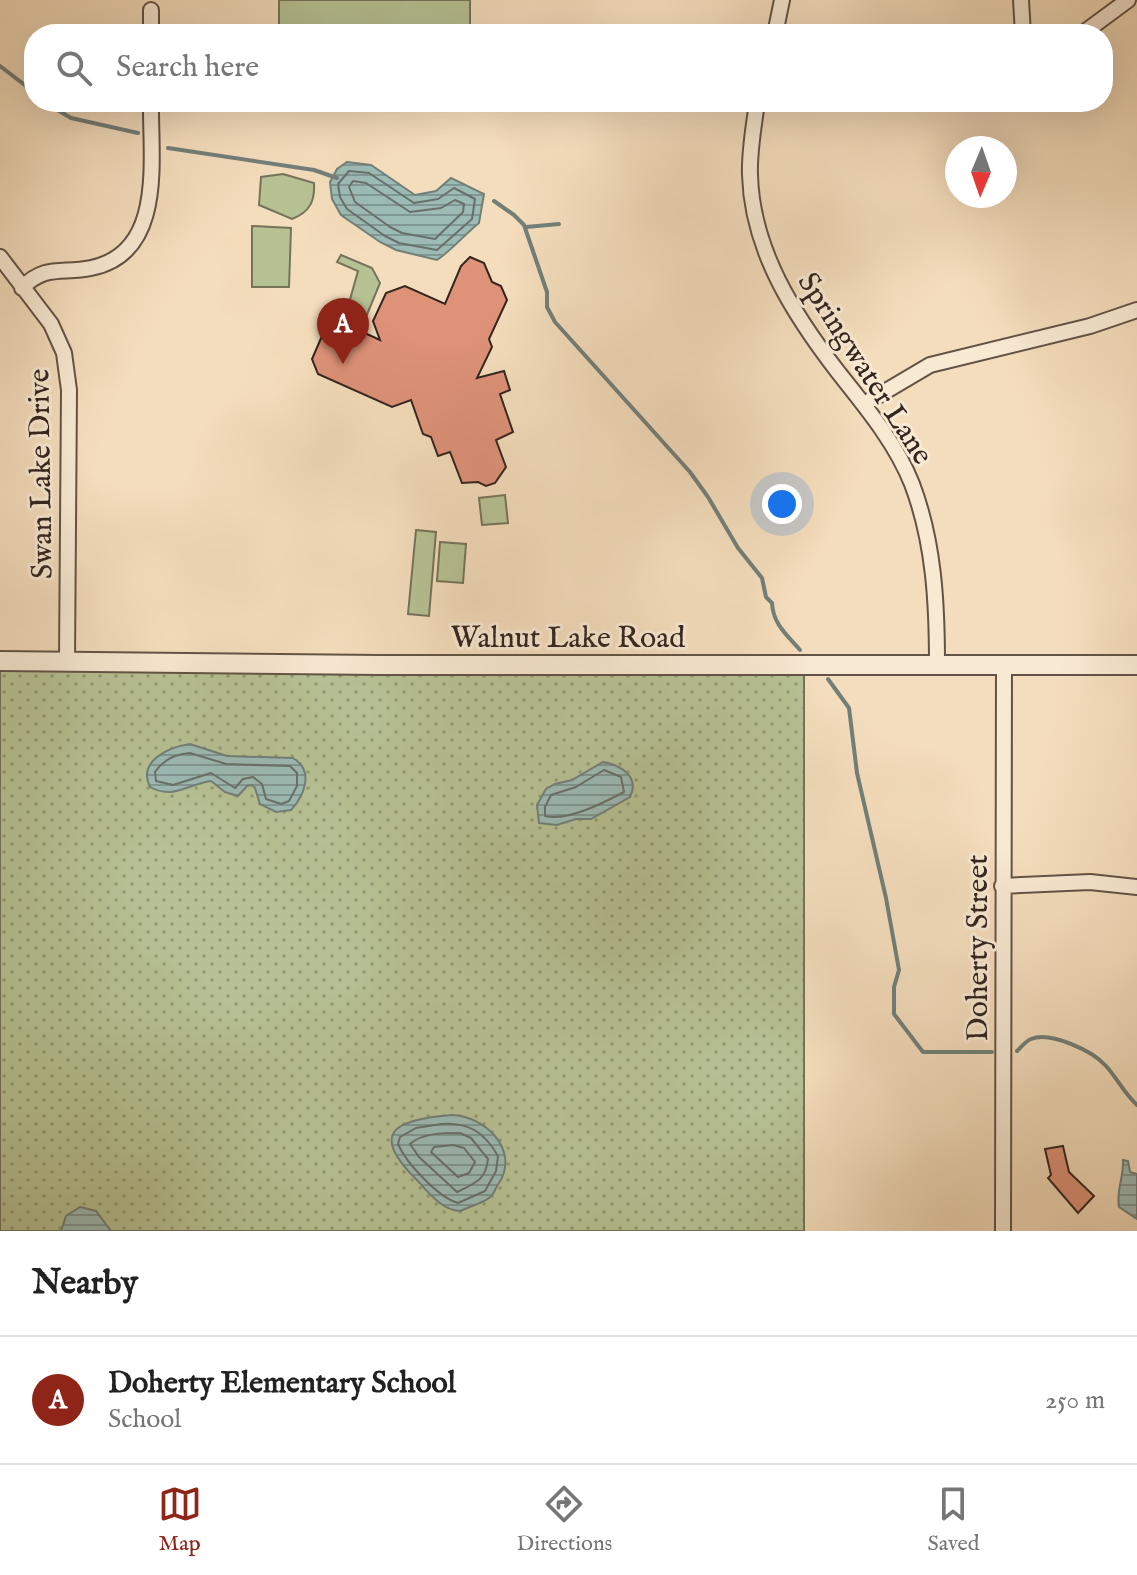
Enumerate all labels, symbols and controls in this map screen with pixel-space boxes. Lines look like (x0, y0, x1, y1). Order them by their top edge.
search box (24, 24, 1113, 112)
icon: search (52, 46, 96, 90)
text: Search here (116, 49, 259, 87)
north arrow (945, 136, 1017, 208)
street label: Springwater Lane (788, 266, 941, 472)
pin: A (317, 298, 369, 364)
street label: Swan Lake Drive (21, 368, 63, 580)
your location (762, 484, 802, 524)
street label: Walnut Lake Road (451, 620, 686, 658)
street label: Doherty Street (960, 855, 998, 1041)
text: Nearby (32, 1262, 138, 1305)
text: Doherty Elementary School (108, 1365, 456, 1403)
text: A (49, 1384, 67, 1417)
text: 250 m (1045, 1384, 1105, 1417)
text: School (108, 1403, 181, 1436)
tab: Map (158, 1482, 202, 1558)
tab: Directions (517, 1482, 612, 1558)
tab: Saved (927, 1482, 979, 1558)

